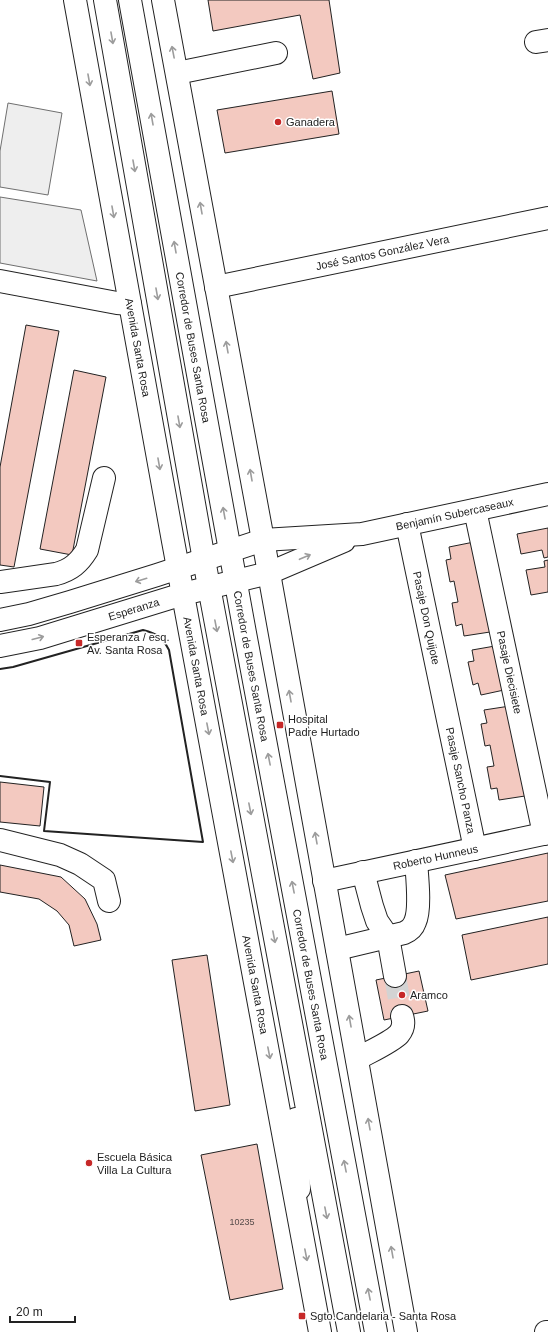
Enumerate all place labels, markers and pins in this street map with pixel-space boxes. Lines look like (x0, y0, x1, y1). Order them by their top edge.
place label: Ganadera (286, 116, 336, 128)
marker: Ganadera (273, 117, 283, 127)
place label: Esperanza / esq. Av. Santa Rosa (87, 631, 170, 656)
marker: Esperanza / esq. Av. Santa Rosa (74, 638, 84, 648)
place label: Hospital Padre Hurtado (288, 713, 360, 738)
marker: Hospital Padre Hurtado (275, 720, 285, 730)
place label: Aramco (410, 989, 448, 1001)
marker: Aramco (397, 990, 407, 1000)
place label: Escuela Básica Villa La Cultura (97, 1151, 173, 1176)
marker: Escuela Básica Villa La Cultura (84, 1158, 94, 1168)
place label: Sgto.Candelaria - Santa Rosa (310, 1310, 457, 1322)
marker: Sgto.Candelaria - Santa Rosa (297, 1311, 307, 1321)

